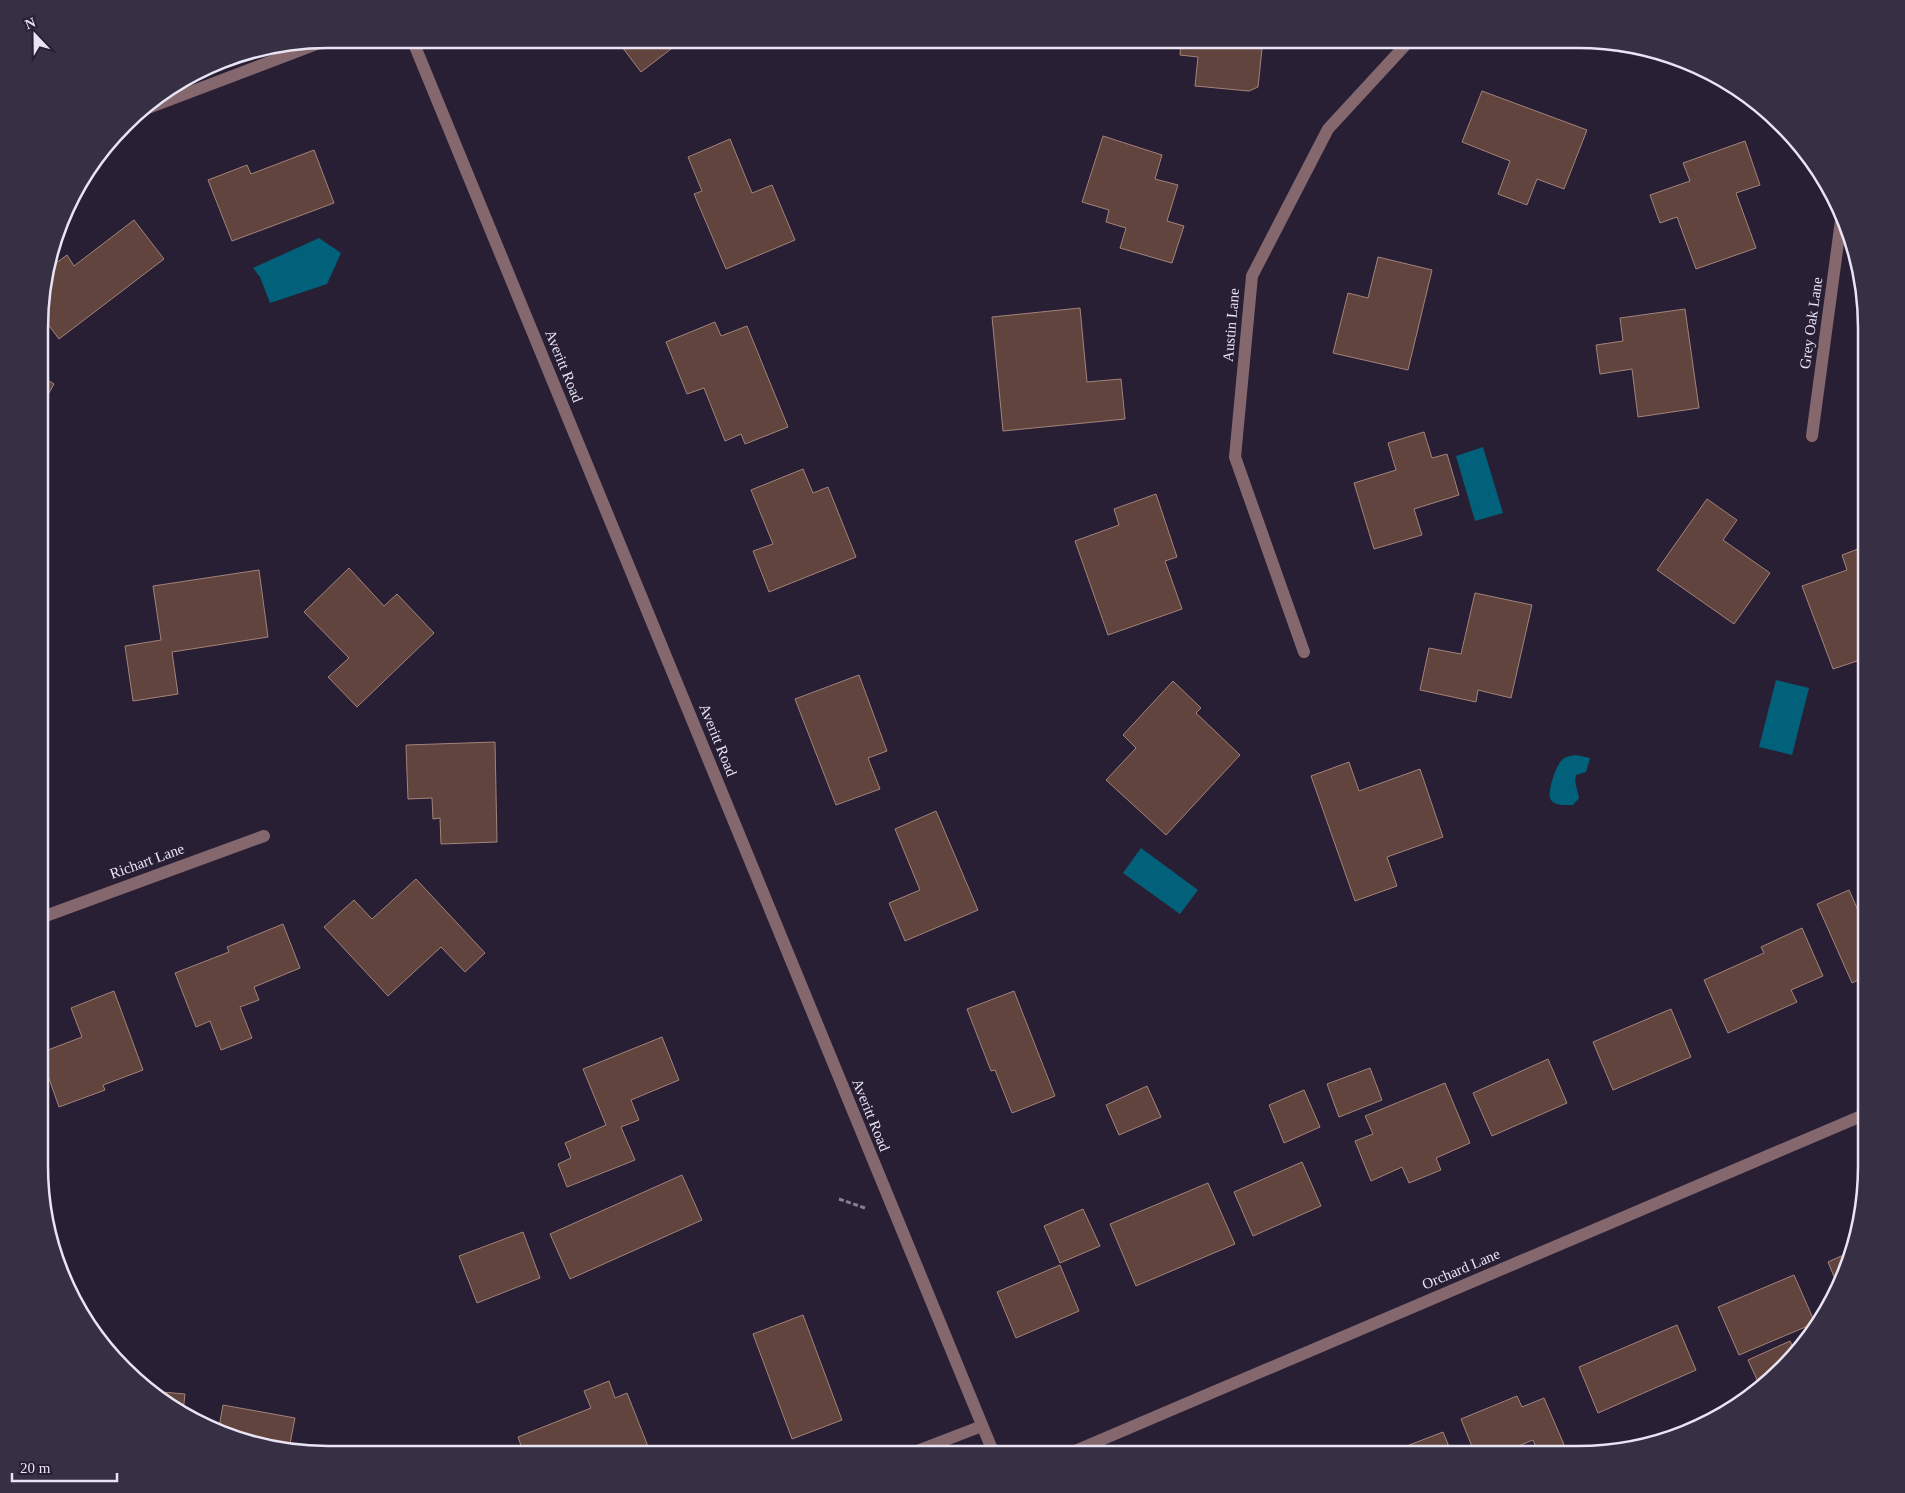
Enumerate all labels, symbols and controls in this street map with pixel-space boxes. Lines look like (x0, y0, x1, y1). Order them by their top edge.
north arrow (10, 10, 60, 60)
text: N (23, 15, 38, 32)
street label: Grey Oak Lane (1797, 276, 1825, 370)
street label: Austin Lane (1220, 287, 1242, 362)
street label: Averitt Road (542, 327, 586, 405)
street label: Averitt Road (696, 701, 740, 779)
street label: Richart Lane (108, 840, 187, 882)
street label: Averitt Road (849, 1076, 893, 1154)
street label: Orchard Lane (1420, 1245, 1503, 1293)
scale bar (12, 1450, 118, 1482)
text: 20 m (20, 1460, 51, 1476)

